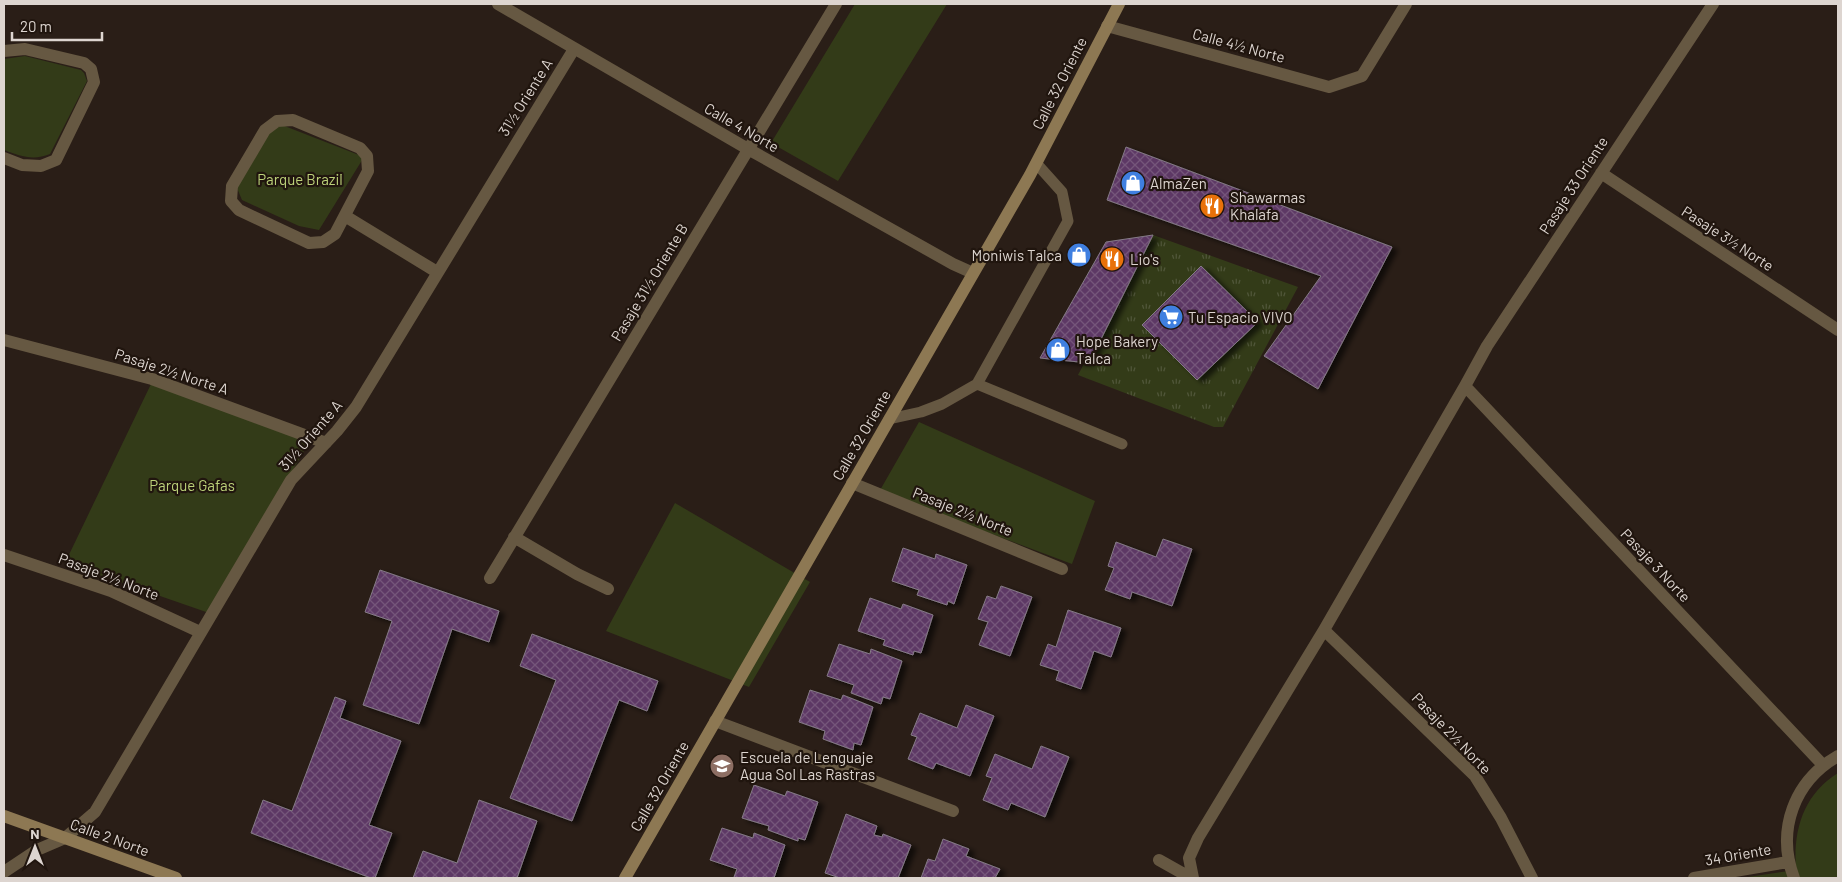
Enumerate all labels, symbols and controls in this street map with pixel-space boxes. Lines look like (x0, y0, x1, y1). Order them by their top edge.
scale bar (12, 10, 102, 42)
text: 20 m (20, 17, 52, 35)
street label: Calle 4½ Norte (1191, 24, 1287, 66)
street label: Calle 32 Oriente (1028, 34, 1090, 132)
street label: 31½ Oriente A (494, 55, 556, 139)
street label: Calle 4 Norte (702, 98, 782, 156)
street label: Pasaje 33 Oriente (1535, 133, 1611, 237)
park label: Parque Brazil (257, 170, 343, 188)
shop icon: AlmaZen (1120, 170, 1146, 196)
place label: AlmaZen (1150, 174, 1207, 192)
place label: Shawarmas Khalafa (1230, 188, 1305, 223)
restaurant icon: Shawarmas Khalafa (1199, 193, 1225, 219)
street label: Pasaje 3½ Norte (1679, 202, 1777, 274)
street label: Pasaje 31½ Oriente B (607, 220, 691, 344)
shop icon: Moniwis Talca (1066, 242, 1092, 268)
place label: Moniwis Talca (971, 246, 1062, 264)
restaurant icon: Lio's (1099, 246, 1125, 272)
place label: Lio's (1130, 250, 1159, 268)
supermarket icon: Tu Espacio VIVO (1158, 304, 1184, 330)
place label: Tu Espacio VIVO (1188, 308, 1293, 326)
place label: Hope Bakery Talca (1076, 332, 1158, 367)
shop icon: Hope Bakery Talca (1045, 337, 1071, 363)
street label: Pasaje 2½ Norte A (113, 344, 231, 398)
street label: Calle 32 Oriente (828, 387, 894, 483)
street label: 31½ Oriente A (274, 396, 346, 474)
park label: Parque Gafas (149, 476, 235, 494)
street label: Pasaje 2½ Norte (910, 483, 1016, 539)
street label: Pasaje 3 Norte (1617, 524, 1695, 606)
street label: Pasaje 2½ Norte (56, 549, 162, 603)
street label: Pasaje 2½ Norte (1409, 689, 1495, 777)
street label: Calle 32 Oriente (626, 738, 692, 834)
place label: Escuela de Lenguaje Agua Sol Las Rastras (740, 748, 875, 783)
school or university icon: Escuela de Lenguaje Agua Sol Las Rastras (709, 753, 735, 779)
street label: Calle 2 Norte (68, 814, 152, 860)
north arrow (10, 822, 60, 872)
text: N (30, 825, 40, 842)
street label: 34 Oriente (1703, 839, 1773, 869)

